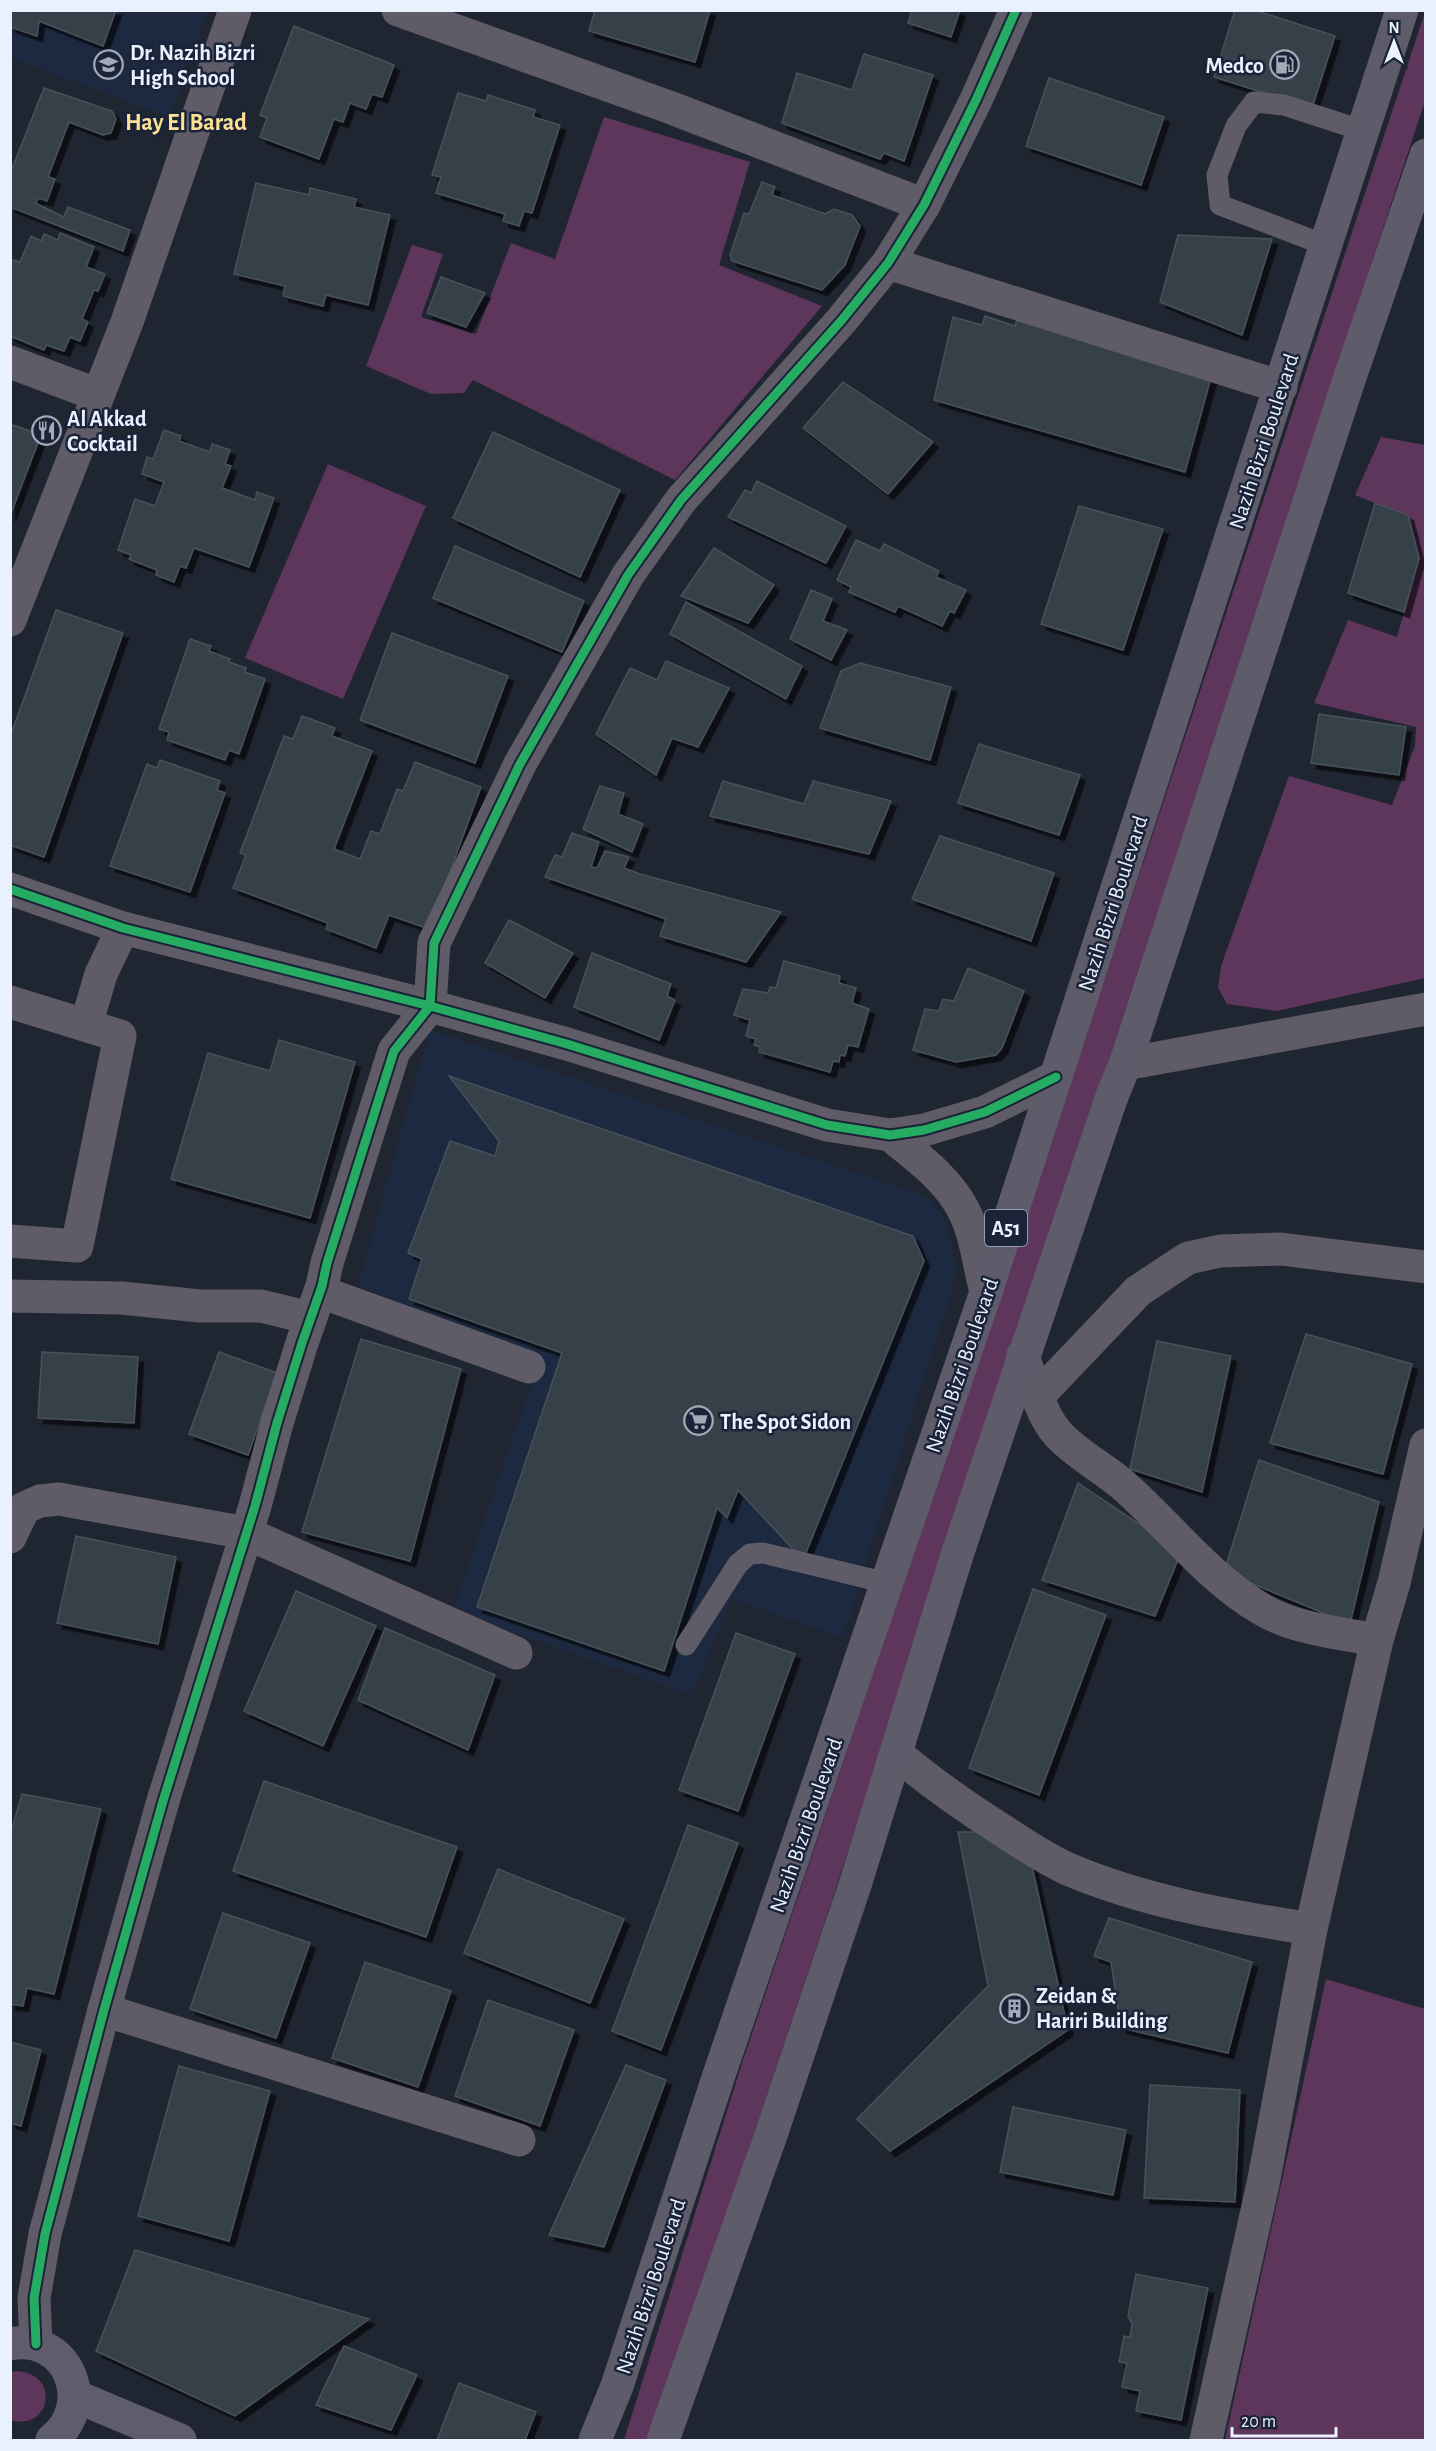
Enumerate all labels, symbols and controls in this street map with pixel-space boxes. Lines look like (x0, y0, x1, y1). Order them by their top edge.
north arrow (1364, 12, 1424, 72)
text: N (1388, 20, 1400, 36)
place label: Dr. Nazih Bizri High School (130, 42, 256, 89)
school or university icon: Dr. Nazih Bizri High School (93, 49, 125, 81)
fuel station icon: Medco (1269, 49, 1301, 81)
place label: Medco (1206, 55, 1264, 77)
district label: Hay El Barad (125, 111, 247, 135)
street label: Nazih Bizri Boulevard (1225, 351, 1303, 532)
place label: Al Akkad Cocktail (67, 408, 147, 455)
restaurant icon: Al Akkad Cocktail (30, 415, 62, 447)
street label: Nazih Bizri Boulevard (1074, 813, 1152, 994)
road number: A51 (985, 1210, 1027, 1246)
street label: Nazih Bizri Boulevard (922, 1275, 1002, 1455)
supermarket icon: The Spot Sidon (683, 1405, 715, 1437)
place label: The Spot Sidon (720, 1411, 851, 1433)
street label: Nazih Bizri Boulevard (766, 1735, 846, 1915)
place label: Zeidan & Hariri Building (1036, 1985, 1168, 2032)
building icon: Zeidan & Hariri Building (999, 1992, 1031, 2024)
street label: Nazih Bizri Boulevard (612, 2196, 690, 2377)
scale bar (1232, 2400, 1336, 2438)
text: 20 m (1241, 2413, 1276, 2431)

